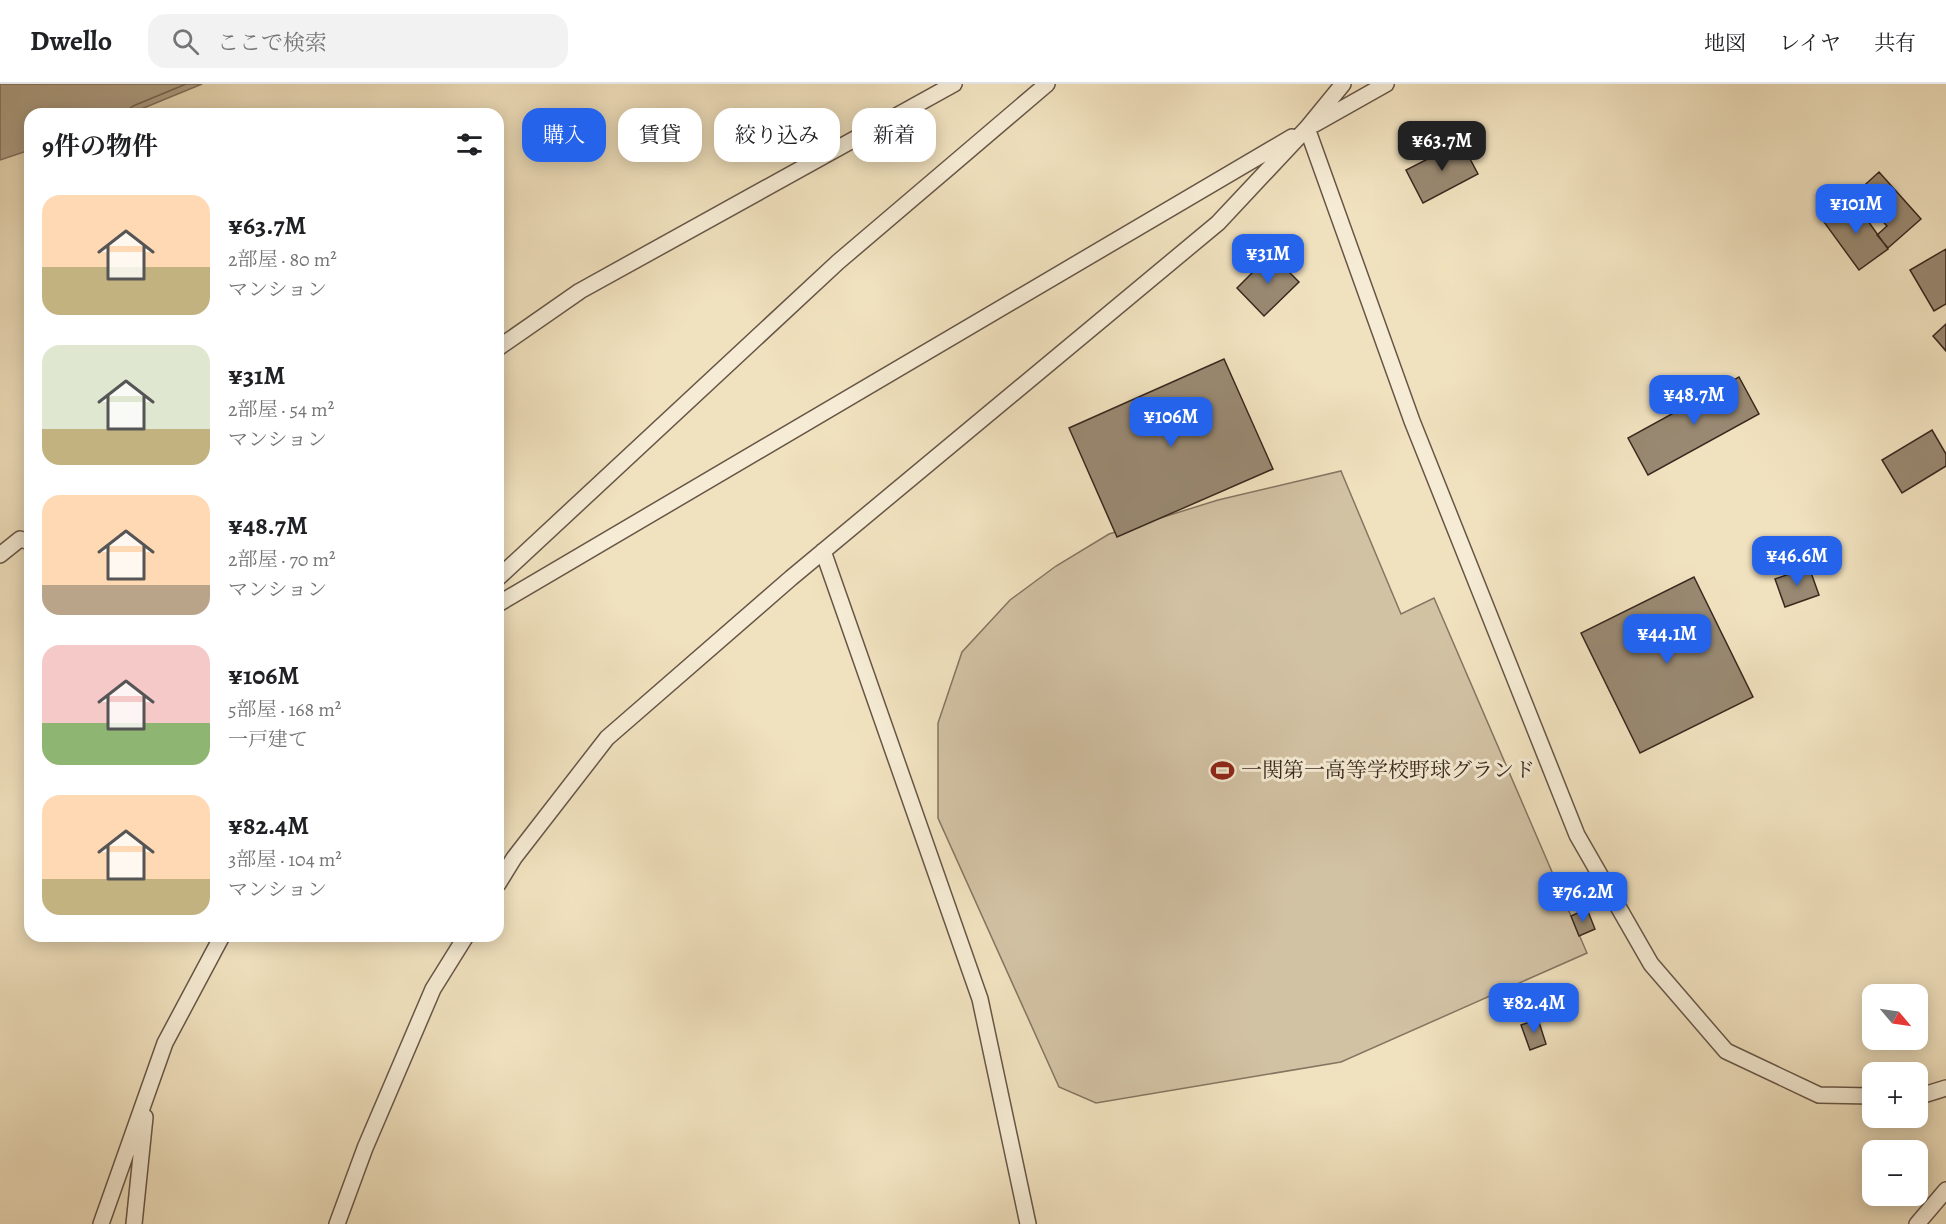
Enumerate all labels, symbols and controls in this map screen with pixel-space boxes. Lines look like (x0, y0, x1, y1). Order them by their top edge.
search box (148, 14, 568, 68)
text: Dwello (30, 22, 112, 60)
icon: search (169, 25, 202, 58)
text: ここで検索 (217, 28, 327, 58)
text: 地図 (1704, 29, 1746, 57)
text: レイヤ (1779, 29, 1841, 57)
text: 共有 (1874, 29, 1916, 57)
chip: 購入 (522, 108, 606, 162)
chip: 賃貸 (618, 108, 702, 162)
chip: 絞り込み (714, 108, 840, 162)
chip: 新着 (852, 108, 936, 162)
pin: ¥63.7M (1393, 121, 1491, 172)
text: ¥63.7M (1412, 127, 1472, 154)
icon: filters (453, 128, 486, 161)
text: 9件の物件 (42, 129, 158, 164)
pin: ¥101M (1814, 184, 1898, 235)
text: ¥101M (1830, 190, 1882, 217)
text: ¥63.7M (228, 208, 306, 243)
icon: home (90, 219, 162, 291)
pin: ¥31M (1232, 234, 1304, 285)
text: ¥31M (1246, 240, 1290, 267)
text: 2部屋 · 80 m² (228, 246, 337, 273)
text: マンション (228, 276, 327, 303)
text: ¥31M (228, 358, 285, 393)
icon: home (90, 369, 162, 441)
pin: ¥48.7M (1645, 375, 1743, 426)
text: ¥48.7M (1663, 381, 1725, 408)
text: 2部屋 · 54 m² (228, 396, 334, 423)
pin: ¥106M (1129, 397, 1213, 448)
text: ¥106M (1144, 403, 1198, 430)
text: マンション (228, 426, 327, 453)
text: ¥48.7M (228, 508, 308, 543)
icon: home (90, 519, 162, 591)
pin: ¥46.6M (1748, 536, 1846, 587)
text: ¥46.6M (1766, 542, 1828, 569)
text: 2部屋 · 70 m² (228, 546, 336, 573)
text: マンション (228, 576, 327, 603)
pin: ¥44.1M (1618, 614, 1716, 665)
text: ¥44.1M (1637, 620, 1697, 647)
text: ¥106M (228, 658, 299, 693)
icon: home (90, 669, 162, 741)
text: 5部屋 · 168 m² (228, 696, 341, 723)
text: 一戸建て (228, 726, 308, 753)
place label: 一関第一高等学校野球グランド (1241, 756, 1535, 784)
sports icon: 一関第一高等学校野球グランド (1210, 757, 1236, 783)
text: ¥82.4M (228, 808, 309, 843)
icon: home (90, 819, 162, 891)
text: 3部屋 · 104 m² (228, 846, 342, 873)
pin: ¥76.2M (1534, 872, 1632, 923)
text: マンション (228, 876, 327, 903)
text: ¥76.2M (1552, 878, 1614, 905)
pin: ¥82.4M (1485, 983, 1583, 1034)
north arrow (1862, 984, 1928, 1050)
map controls (1862, 984, 1928, 1206)
text: ¥82.4M (1503, 989, 1565, 1016)
button: + (1862, 1062, 1928, 1128)
button: − (1862, 1140, 1928, 1206)

